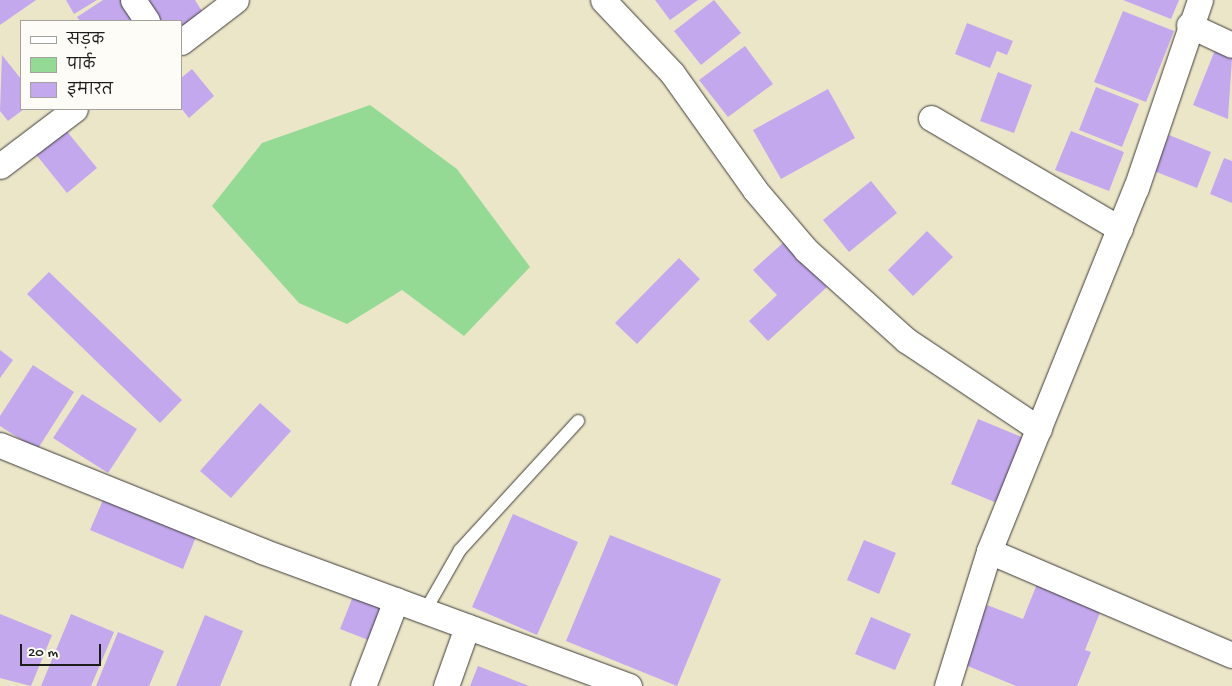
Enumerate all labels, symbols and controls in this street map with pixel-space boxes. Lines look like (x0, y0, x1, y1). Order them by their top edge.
legend (20, 20, 182, 110)
text: सड़क (67, 32, 104, 50)
text: पार्क (67, 57, 95, 75)
text: इमारत (67, 82, 113, 100)
scale bar (22, 634, 104, 666)
text: 20 m (28, 644, 58, 662)

